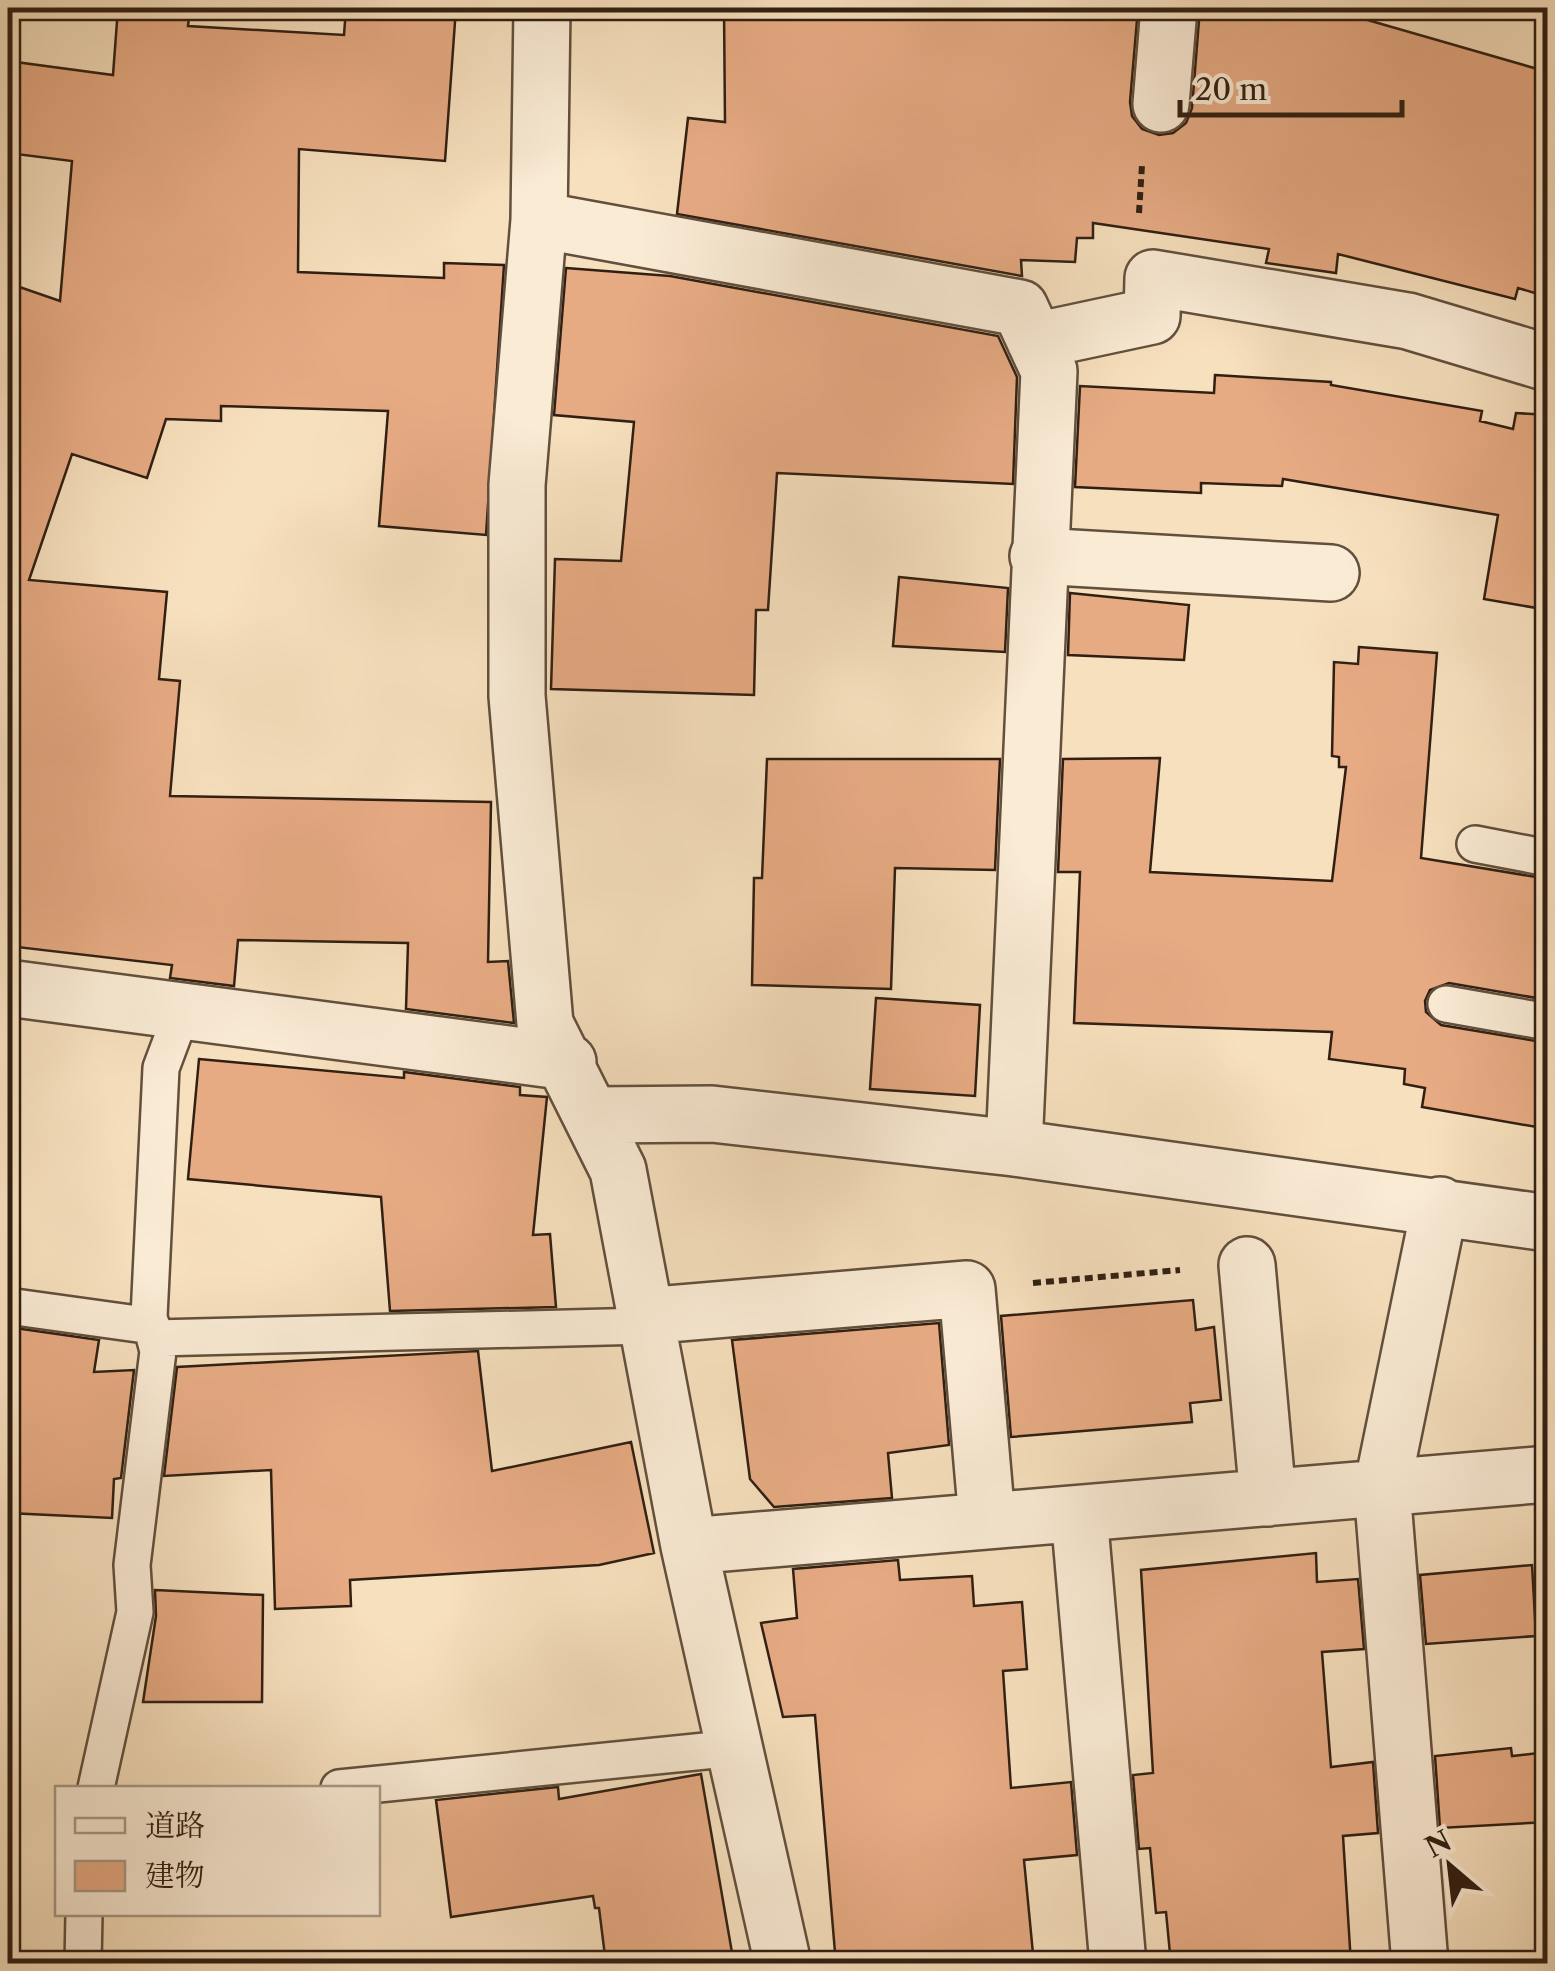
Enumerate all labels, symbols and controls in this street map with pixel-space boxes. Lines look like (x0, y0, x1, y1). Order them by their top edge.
scale bar (1180, 55, 1402, 117)
text: 20 m (1195, 71, 1267, 108)
legend (55, 1786, 380, 1916)
text: 道路 (145, 1807, 205, 1844)
north arrow (1400, 1816, 1500, 1916)
text: N (1420, 1823, 1457, 1865)
text: 建物 (145, 1857, 205, 1894)

